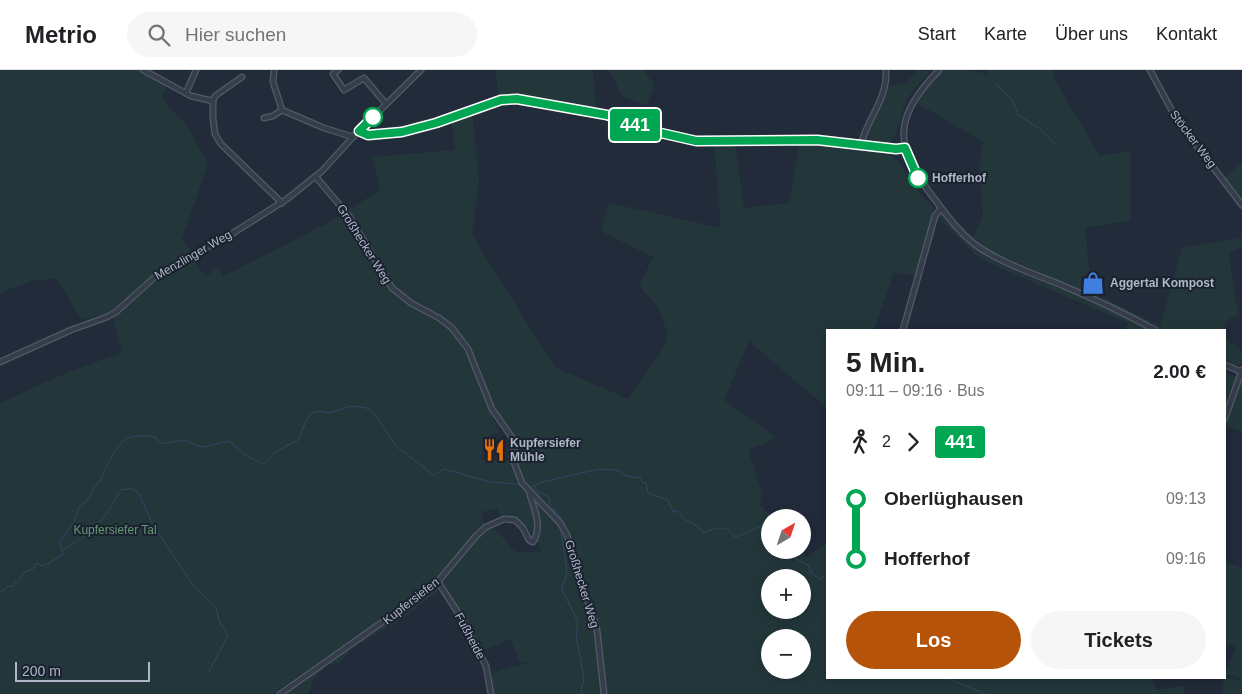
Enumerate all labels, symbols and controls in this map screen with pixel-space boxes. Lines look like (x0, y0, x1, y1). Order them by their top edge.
search box (127, 12, 477, 57)
text: Metrio (25, 21, 97, 48)
icon: search (145, 21, 173, 49)
text: Hier suchen (185, 24, 286, 45)
text: Start (918, 24, 956, 44)
text: Karte (984, 24, 1027, 44)
text: Über uns (1055, 24, 1128, 44)
text: Kontakt (1156, 24, 1217, 44)
unlabelled marker (363, 107, 383, 127)
street label: Stöcker Weg (1167, 107, 1219, 171)
line badge: 441 (606, 109, 664, 141)
text: 441 (620, 115, 650, 135)
marker: Hofferhof (908, 168, 928, 188)
place label: Hofferhof (932, 171, 987, 185)
street label: Großhecker Weg (334, 202, 394, 286)
street label: Menzlinger Weg (152, 227, 234, 283)
shop icon: Aggertal Kompost (1080, 270, 1106, 296)
place label: Aggertal Kompost (1110, 276, 1214, 290)
text: 5 Min. (846, 347, 925, 378)
text: 2.00 € (1153, 361, 1206, 382)
text: 09:11 – 09:16 · Bus (846, 382, 984, 399)
icon: walk (846, 428, 874, 456)
icon: forward (899, 428, 927, 456)
text: 441 (945, 432, 975, 452)
text: 2 (882, 433, 891, 450)
place label: Kupfersiefer Mühle (510, 436, 581, 464)
restaurant icon: Kupfersiefer Mühle (481, 437, 507, 463)
text: Oberlüghausen (884, 488, 1023, 509)
text: 09:13 (1166, 490, 1206, 507)
north arrow (761, 509, 811, 559)
map controls (761, 509, 811, 679)
park label: Kupfersiefer Tal (73, 523, 157, 537)
street label: Großhecker Weg (562, 538, 602, 630)
text: Hofferhof (884, 548, 969, 569)
text: 09:16 (1166, 550, 1206, 567)
button: + (761, 569, 811, 619)
street label: Kupfersiefen (380, 575, 442, 627)
street label: Fußheide (452, 610, 488, 662)
button: Los (846, 611, 1021, 669)
button: Tickets (1031, 611, 1206, 669)
button: − (761, 629, 811, 679)
scale bar (15, 659, 150, 682)
text: 200 m (22, 663, 61, 679)

